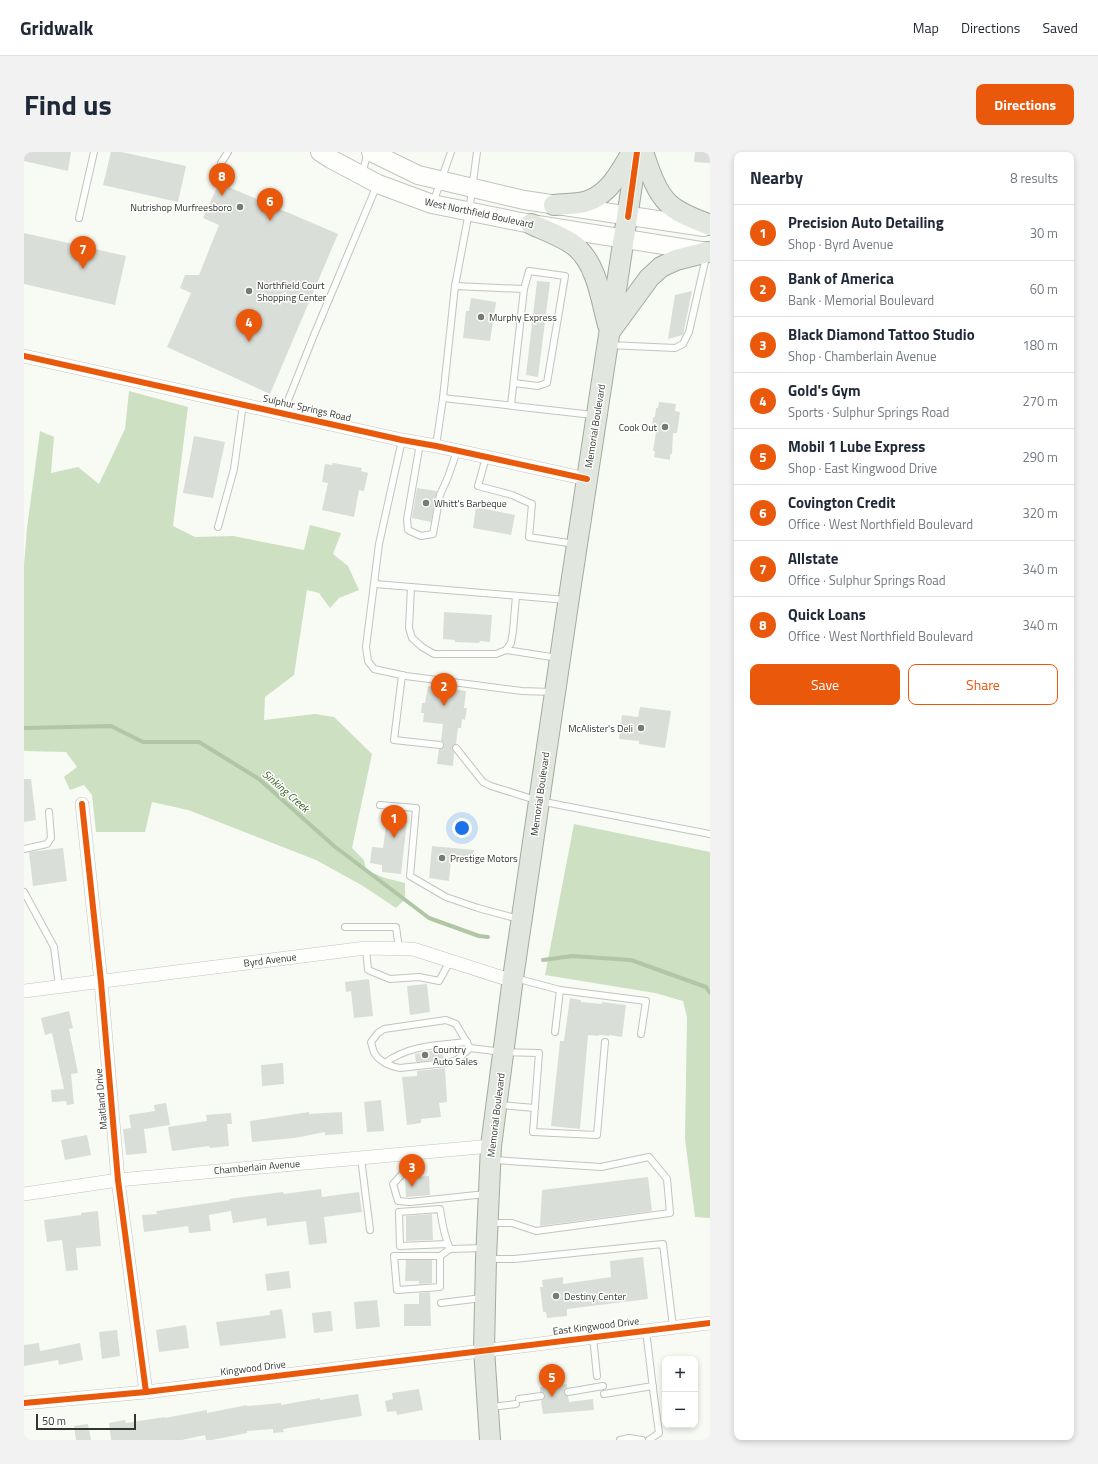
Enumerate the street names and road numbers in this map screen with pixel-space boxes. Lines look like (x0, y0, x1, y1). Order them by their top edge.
street label: West Northfield Boulevard (423, 194, 535, 232)
street label: Memorial Boulevard (581, 383, 609, 469)
street label: Sulphur Springs Road (261, 391, 353, 425)
street label: Memorial Boulevard (527, 751, 553, 837)
street label: Byrd Avenue (243, 949, 297, 971)
street label: Maitland Drive (91, 1068, 111, 1130)
street label: Memorial Boulevard (483, 1072, 509, 1158)
street label: Chamberlain Avenue (213, 1156, 301, 1178)
street label: East Kingwood Drive (552, 1313, 640, 1339)
street label: Kingwood Drive (219, 1357, 287, 1379)

